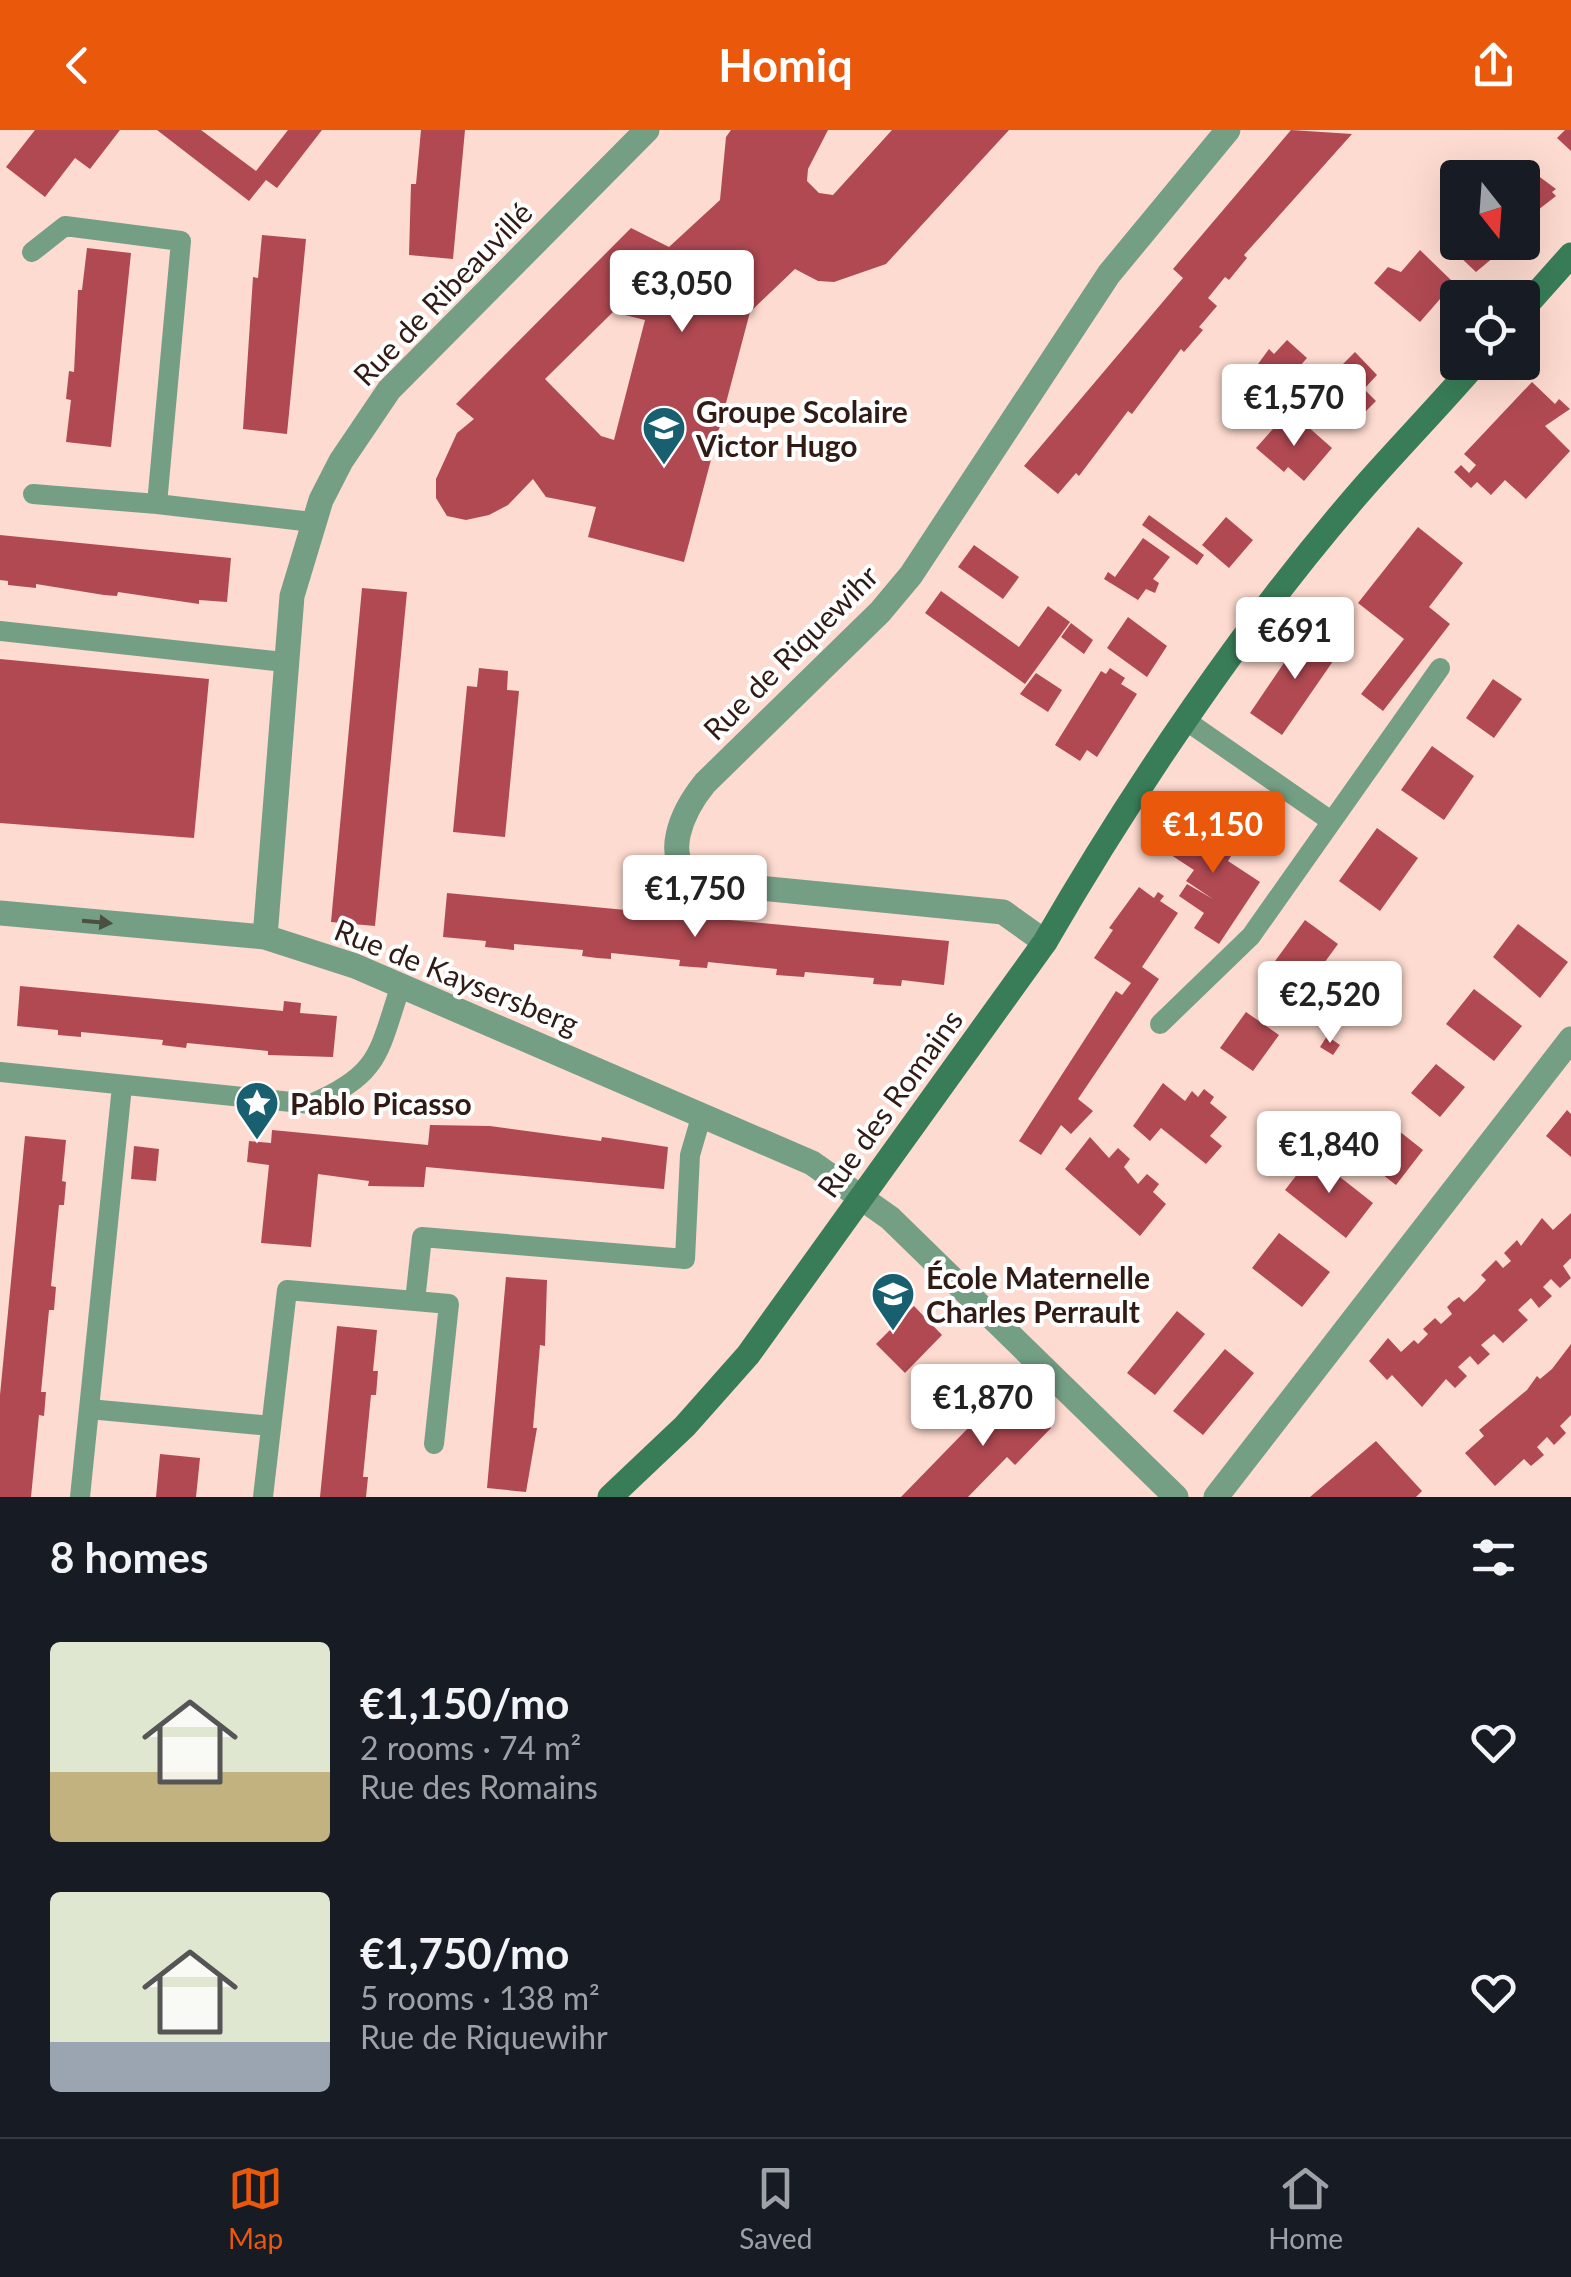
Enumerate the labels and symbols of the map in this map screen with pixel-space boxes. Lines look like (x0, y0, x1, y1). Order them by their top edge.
north arrow (1440, 160, 1540, 260)
street label: Rue de Ribeauvillé (345, 194, 539, 392)
pin: €3,050 (601, 250, 763, 335)
pin: €1,570 (1213, 364, 1375, 449)
place label: Groupe Scolaire Victor Hugo (695, 393, 908, 463)
school or university icon: Groupe Scolaire Victor Hugo (641, 405, 687, 466)
street label: Rue de Riquewihr (695, 557, 885, 747)
pin: €691 (1236, 597, 1354, 682)
pin: €1,150 (1132, 791, 1294, 876)
pin: €1,750 (614, 855, 776, 940)
street label: Rue de Kaysersberg (330, 911, 584, 1041)
one-way arrow (82, 914, 114, 930)
pin: €2,520 (1249, 961, 1411, 1046)
street label: Rue des Romains (809, 1002, 969, 1204)
place icon: Pablo Picasso (234, 1080, 280, 1141)
place label: Pablo Picasso (290, 1085, 472, 1121)
pin: €1,840 (1248, 1111, 1410, 1196)
place label: École Maternelle Charles Perrault (926, 1259, 1150, 1329)
school or university icon: École Maternelle Charles Perrault (870, 1271, 916, 1332)
pin: €1,870 (902, 1364, 1064, 1449)

